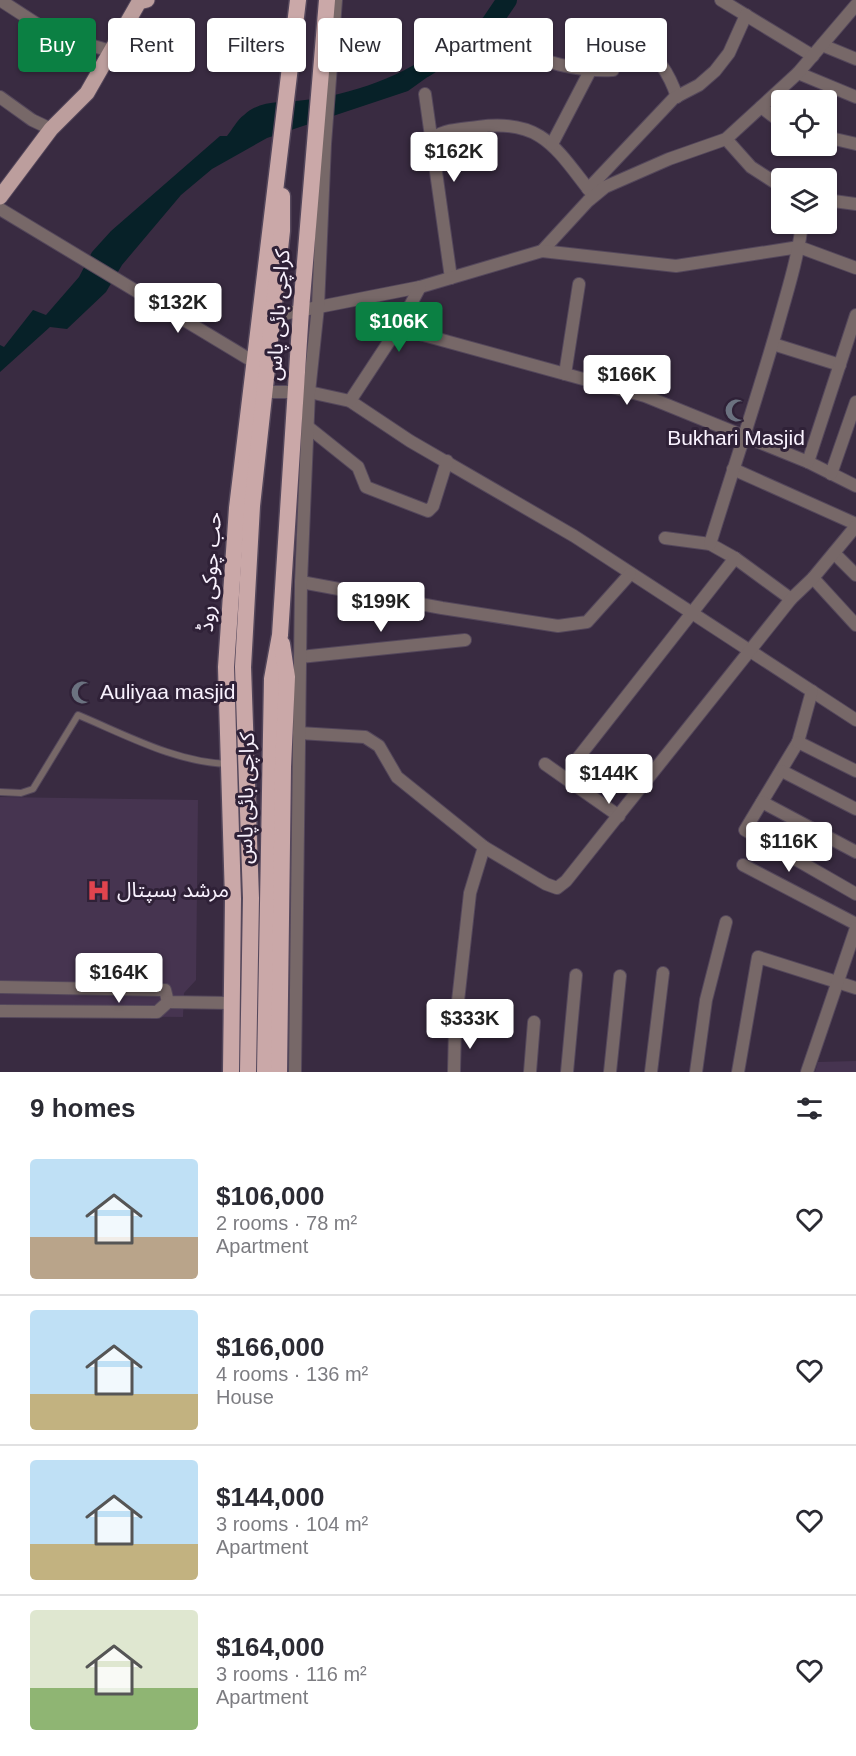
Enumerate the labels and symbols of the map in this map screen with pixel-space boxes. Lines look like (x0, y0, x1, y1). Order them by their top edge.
pin: $162K (412, 132, 496, 183)
street label: کراچی بائی پاس (261, 248, 296, 382)
pin: $132K (136, 283, 220, 334)
pin: $106K (357, 302, 441, 353)
pin: $166K (585, 355, 669, 406)
mosque icon: Bukhari Masjid (723, 397, 749, 423)
place label: Bukhari Masjid (667, 426, 805, 449)
street label: حب چوکی روڈ (194, 511, 227, 633)
pin: $199K (339, 582, 423, 633)
mosque icon: Auliyaa masjid (69, 679, 95, 705)
place label: Auliyaa masjid (100, 680, 235, 703)
street label: کراچی بائی پاس (233, 732, 260, 864)
pin: $144K (567, 754, 651, 805)
pin: $116K (747, 822, 831, 873)
hospital icon: مرشد ہسپتال (86, 877, 112, 903)
place label: مرشد ہسپتال (117, 878, 229, 903)
pin: $164K (77, 953, 161, 1004)
pin: $333K (428, 999, 512, 1050)

